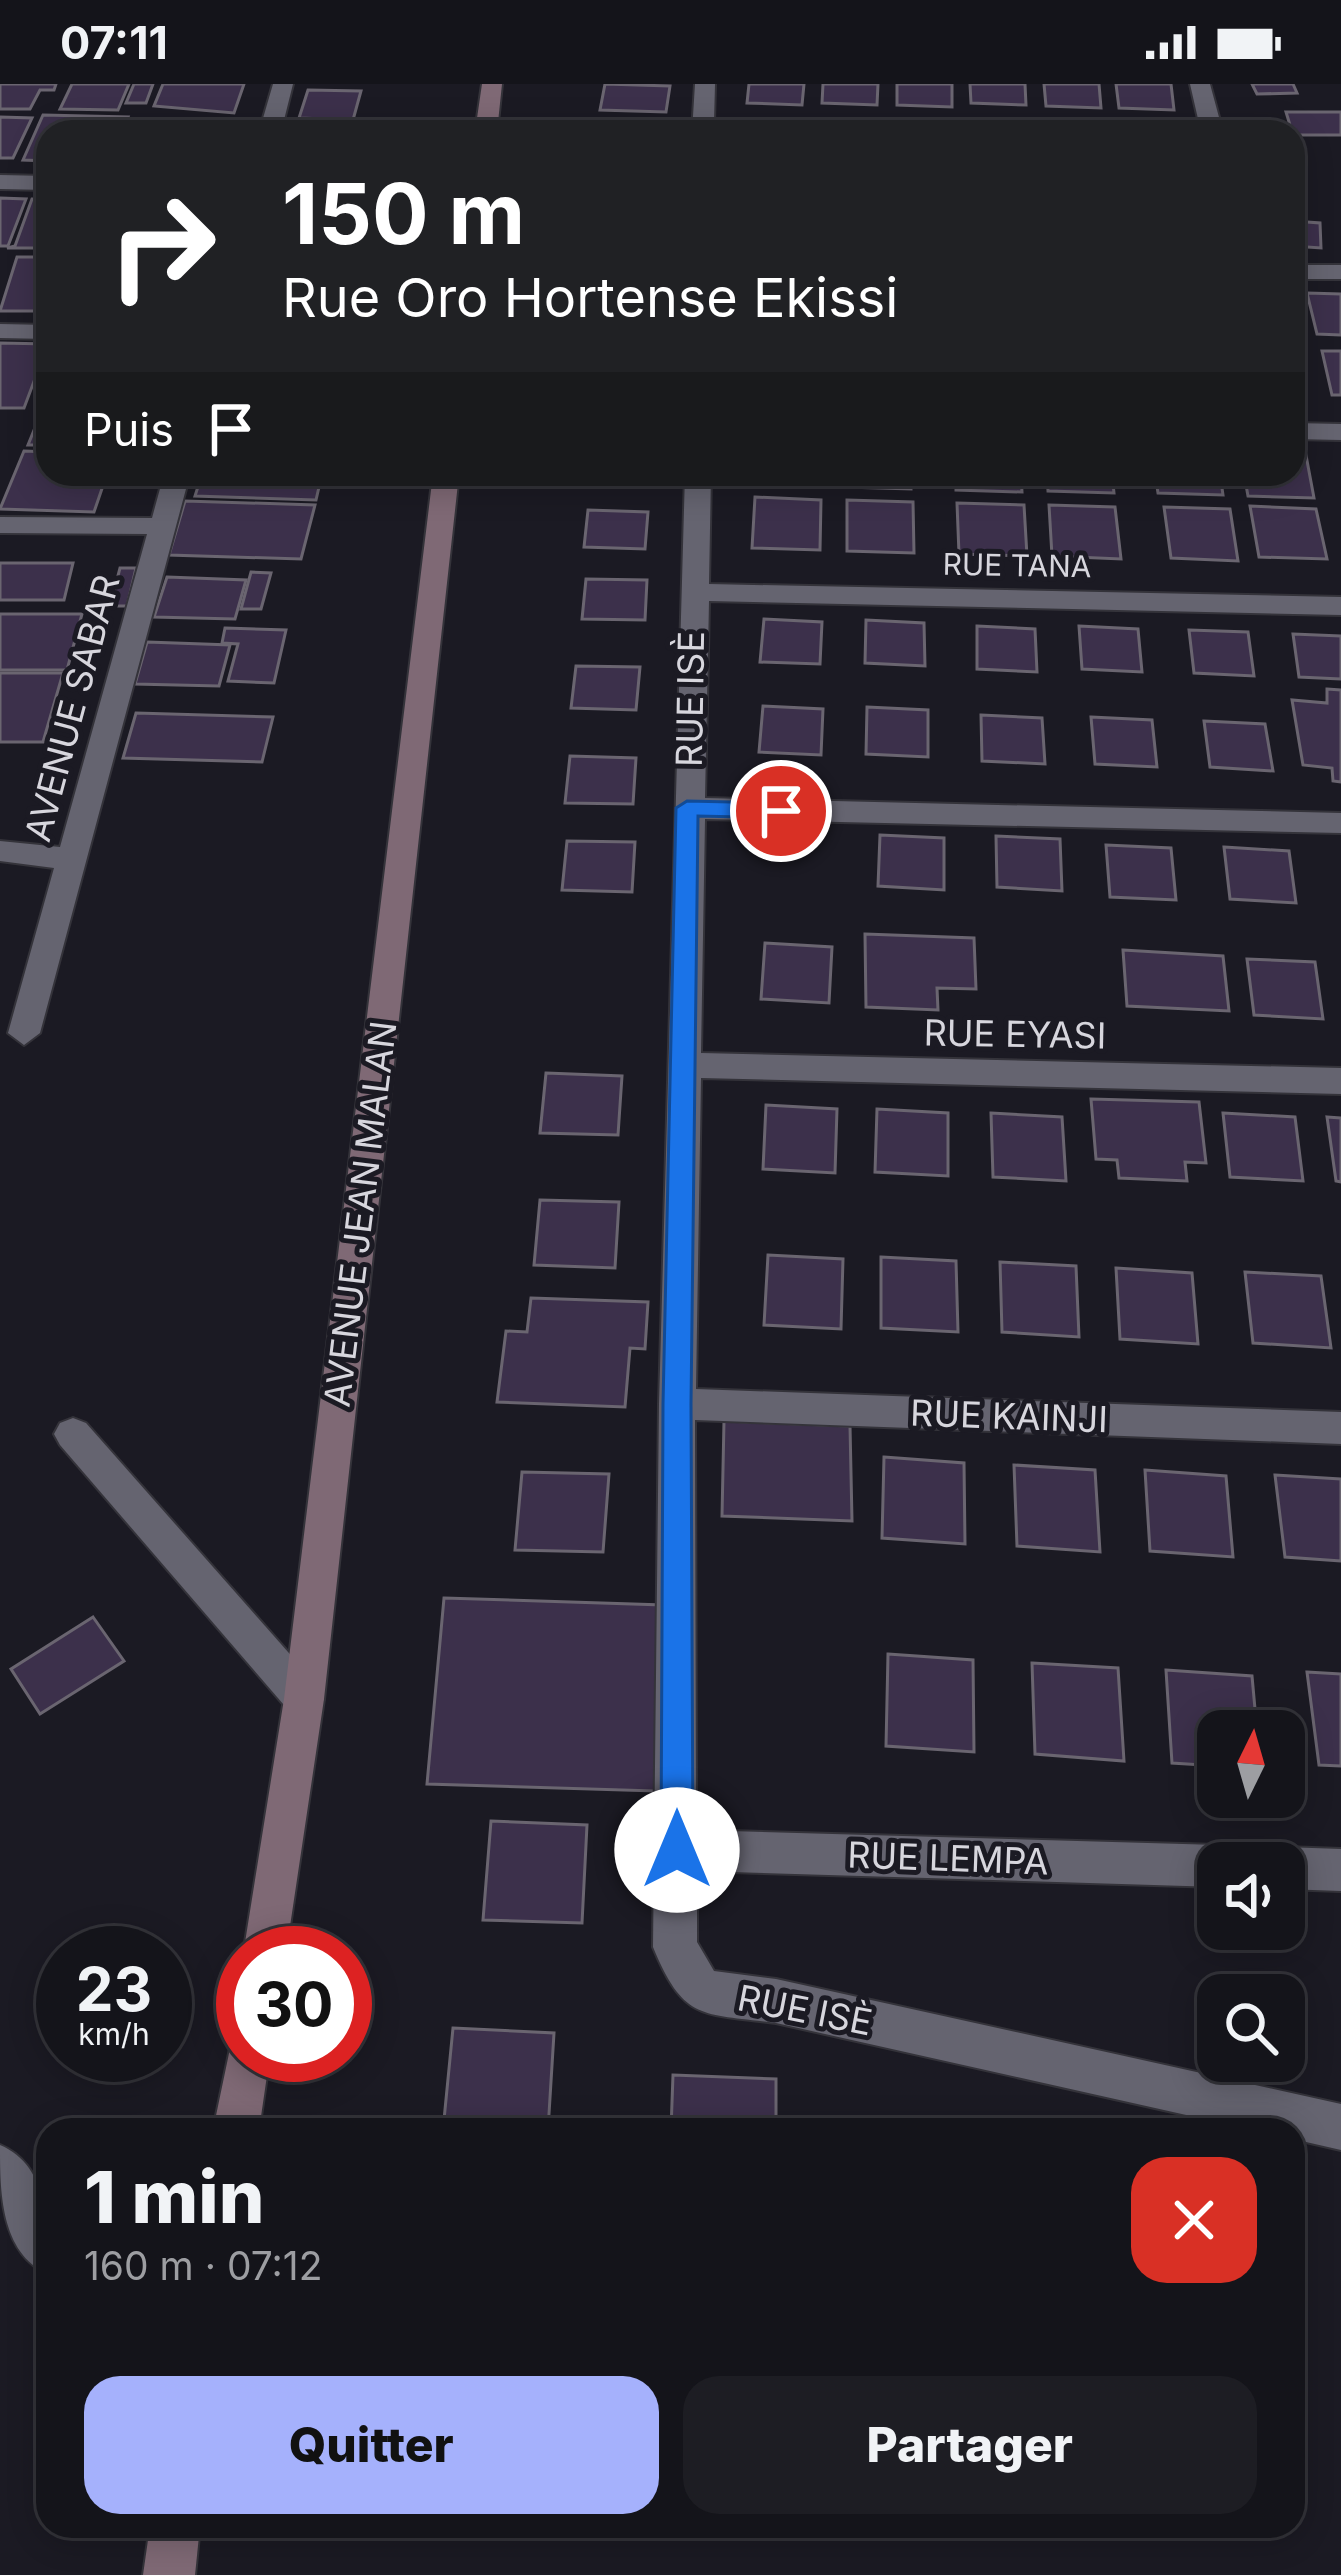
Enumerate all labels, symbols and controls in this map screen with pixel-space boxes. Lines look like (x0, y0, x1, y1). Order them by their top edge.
text: 07:11 (60, 15, 168, 70)
text: 150 m (282, 163, 525, 264)
icon: right (84, 168, 240, 324)
text: Rue Oro Hortense Ekissi (282, 265, 898, 330)
icon: arrive (198, 396, 264, 462)
text: Puis (84, 402, 174, 457)
street label: RUE TANA (942, 546, 1092, 584)
street label: AVENUE SABAR (15, 570, 129, 846)
street label: RUE ISÈ (667, 631, 713, 767)
pin (730, 760, 832, 862)
icon: arrive (748, 778, 814, 844)
street label: RUE EYASI (923, 1010, 1107, 1058)
street label: AVENUE JEAN MALAN (314, 1019, 406, 1409)
street label: RUE KAINJI (909, 1391, 1109, 1441)
north arrow (1197, 1710, 1305, 1818)
map controls (1197, 1710, 1305, 2082)
position arrow (614, 1787, 740, 1913)
street label: RUE LEMPA (847, 1832, 1049, 1884)
button: sound (1197, 1842, 1305, 1950)
speed limit sign: 30 (216, 1926, 372, 2082)
text: 23 (76, 1953, 152, 2025)
button: search (1197, 1974, 1305, 2082)
street label: RUE ISÈ (734, 1975, 876, 2045)
text: km/h (78, 2016, 150, 2052)
text: 1 min (84, 2153, 264, 2240)
button: close (1131, 2157, 1257, 2283)
text: 160 m · 07:12 (84, 2242, 322, 2289)
button: Quitter (84, 2376, 659, 2514)
button: Partager (683, 2376, 1257, 2514)

